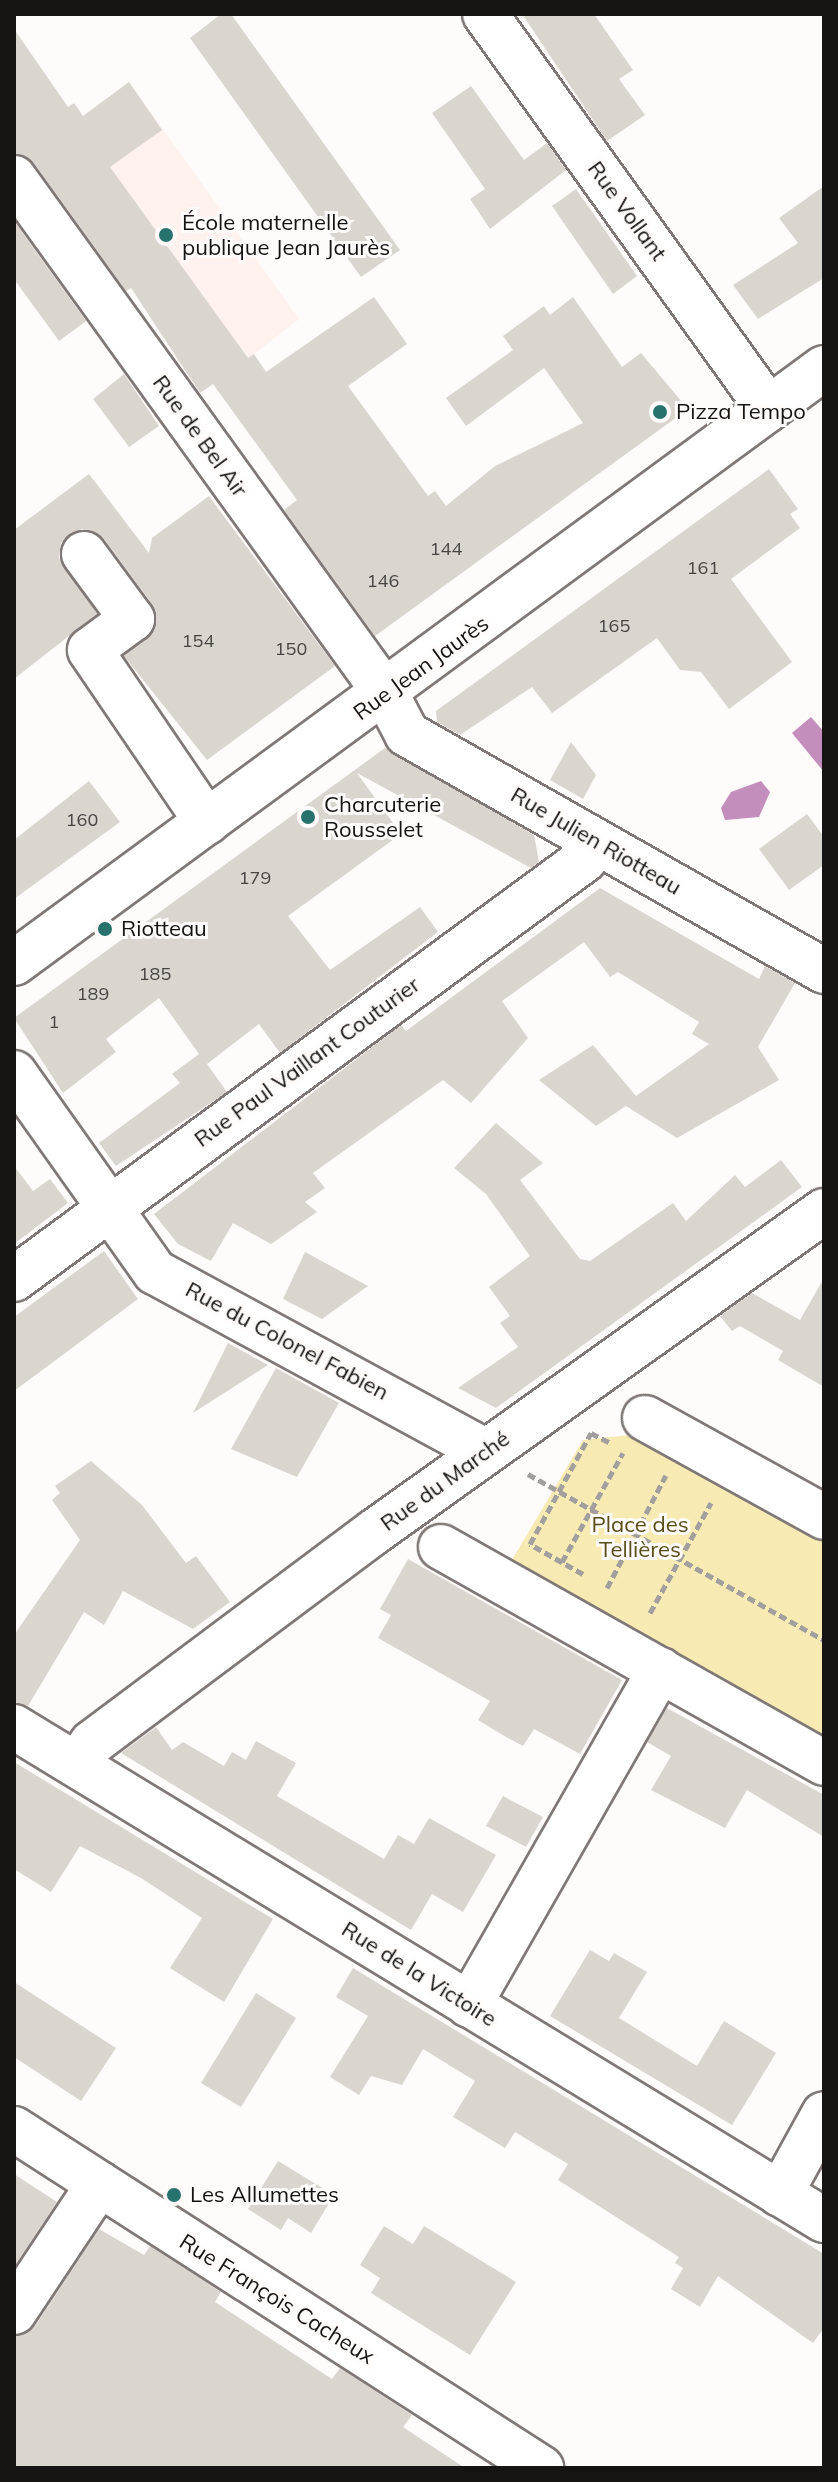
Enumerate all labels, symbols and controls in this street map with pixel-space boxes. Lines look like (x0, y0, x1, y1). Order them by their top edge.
street label: Rue Vollant (582, 156, 672, 266)
place label: École maternelle publique Jean Jaurès (182, 209, 390, 260)
marker: École maternelle publique Jean Jaurès (157, 226, 175, 244)
street label: Rue de Bel Air (147, 370, 253, 502)
place label: Pizza Tempo (676, 399, 806, 425)
marker: Pizza Tempo (651, 403, 669, 421)
house number: 144 (430, 538, 462, 560)
house number: 161 (687, 557, 719, 579)
house number: 146 (367, 570, 399, 592)
street label: Rue Jean Jaurès (348, 610, 494, 726)
house number: 165 (598, 615, 630, 637)
house number: 154 (182, 630, 214, 652)
house number: 150 (275, 638, 307, 660)
street label: Rue Julien Riotteau (506, 781, 686, 901)
place label: Charcuterie Rousselet (324, 791, 441, 842)
marker: Charcuterie Rousselet (299, 808, 317, 826)
house number: 160 (66, 809, 98, 831)
house number: 179 (239, 867, 271, 889)
place label: Riotteau (121, 916, 207, 942)
marker: Riotteau (96, 920, 114, 938)
house number: 185 (139, 963, 171, 985)
street label: Rue Paul Vaillant Couturier (189, 971, 425, 1153)
house number: 189 (77, 983, 109, 1005)
house number: 1 (49, 1011, 59, 1033)
street label: Rue du Colonel Fabien (181, 1276, 393, 1406)
street label: Rue du Marché (375, 1425, 515, 1537)
park label: Place des Tellières (591, 1511, 689, 1562)
street label: Rue de la Victoire (337, 1916, 501, 2032)
place label: Les Allumettes (190, 2182, 339, 2208)
marker: Les Allumettes (165, 2186, 183, 2204)
street label: Rue François Cacheux (175, 2228, 379, 2370)

